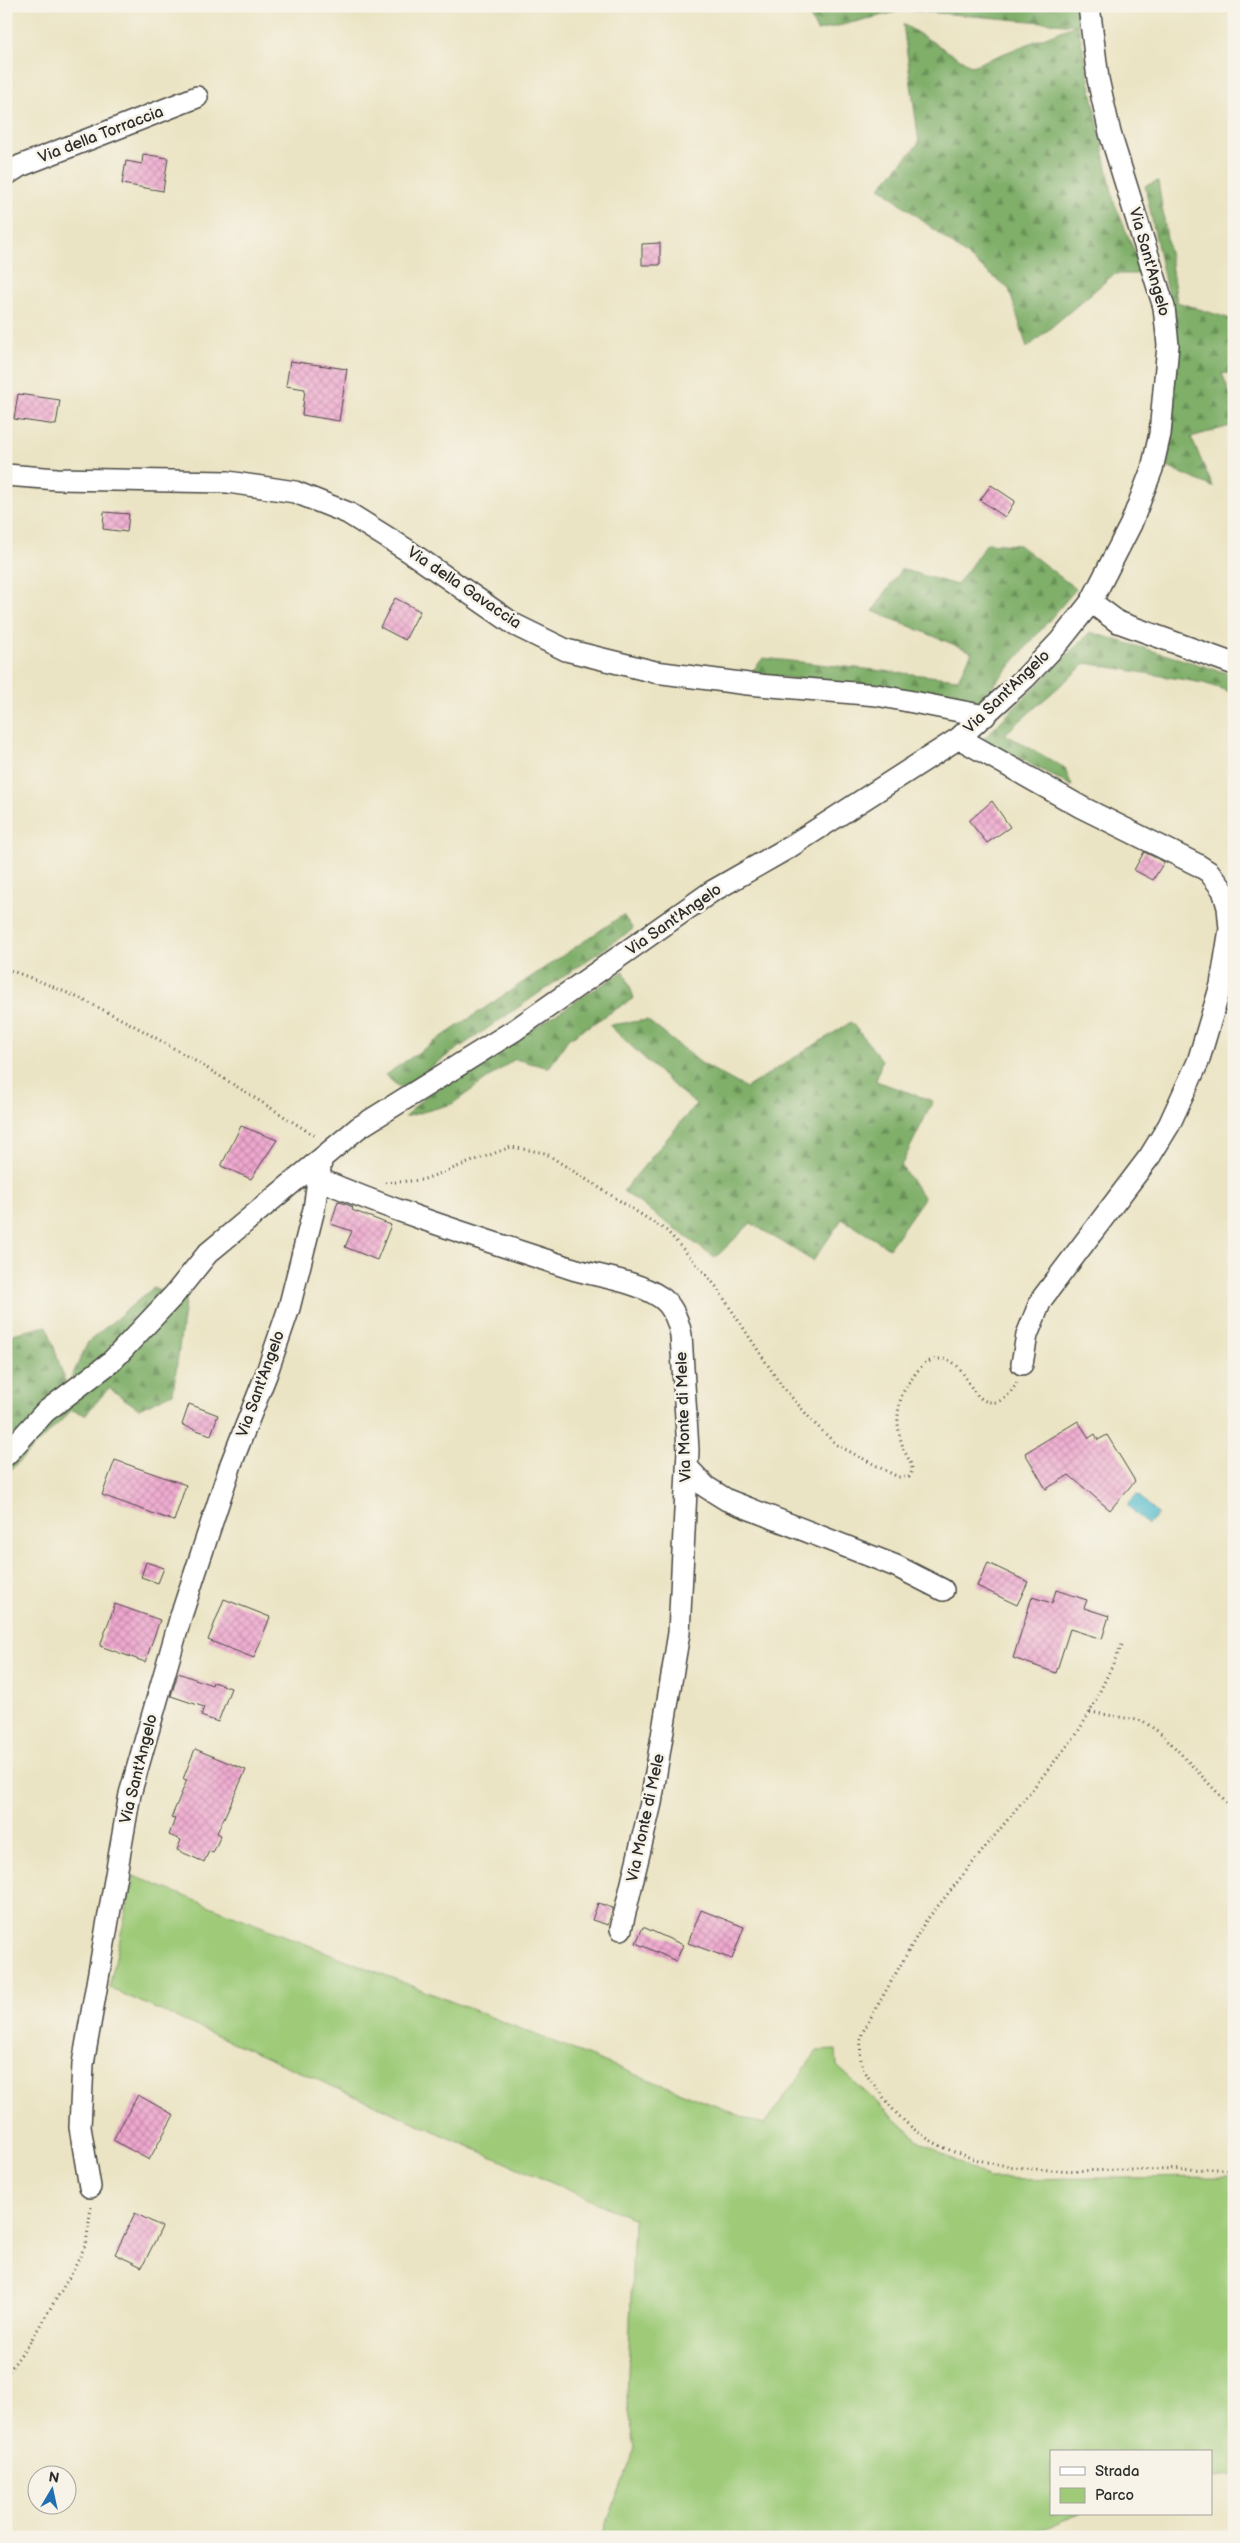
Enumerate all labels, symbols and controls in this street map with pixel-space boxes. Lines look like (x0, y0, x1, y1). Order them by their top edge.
street label: Via della Torraccia (36, 102, 166, 168)
street label: Via Sant'Angelo (1124, 206, 1174, 318)
street label: Via della Gavaccia (403, 543, 525, 633)
street label: Via Sant'Angelo (960, 646, 1054, 738)
street label: Via Sant'Angelo (623, 880, 725, 960)
street label: Via Sant'Angelo (233, 1328, 289, 1440)
street label: Via Monte di Mele (672, 1351, 696, 1483)
street label: Via Sant'Angelo (116, 1712, 162, 1826)
street label: Via Monte di Mele (623, 1752, 669, 1884)
legend (1050, 2450, 1212, 2516)
text: Strada (1095, 2462, 1139, 2481)
north arrow (28, 2466, 78, 2516)
text: N (47, 2468, 60, 2487)
text: Parco (1095, 2486, 1134, 2505)

